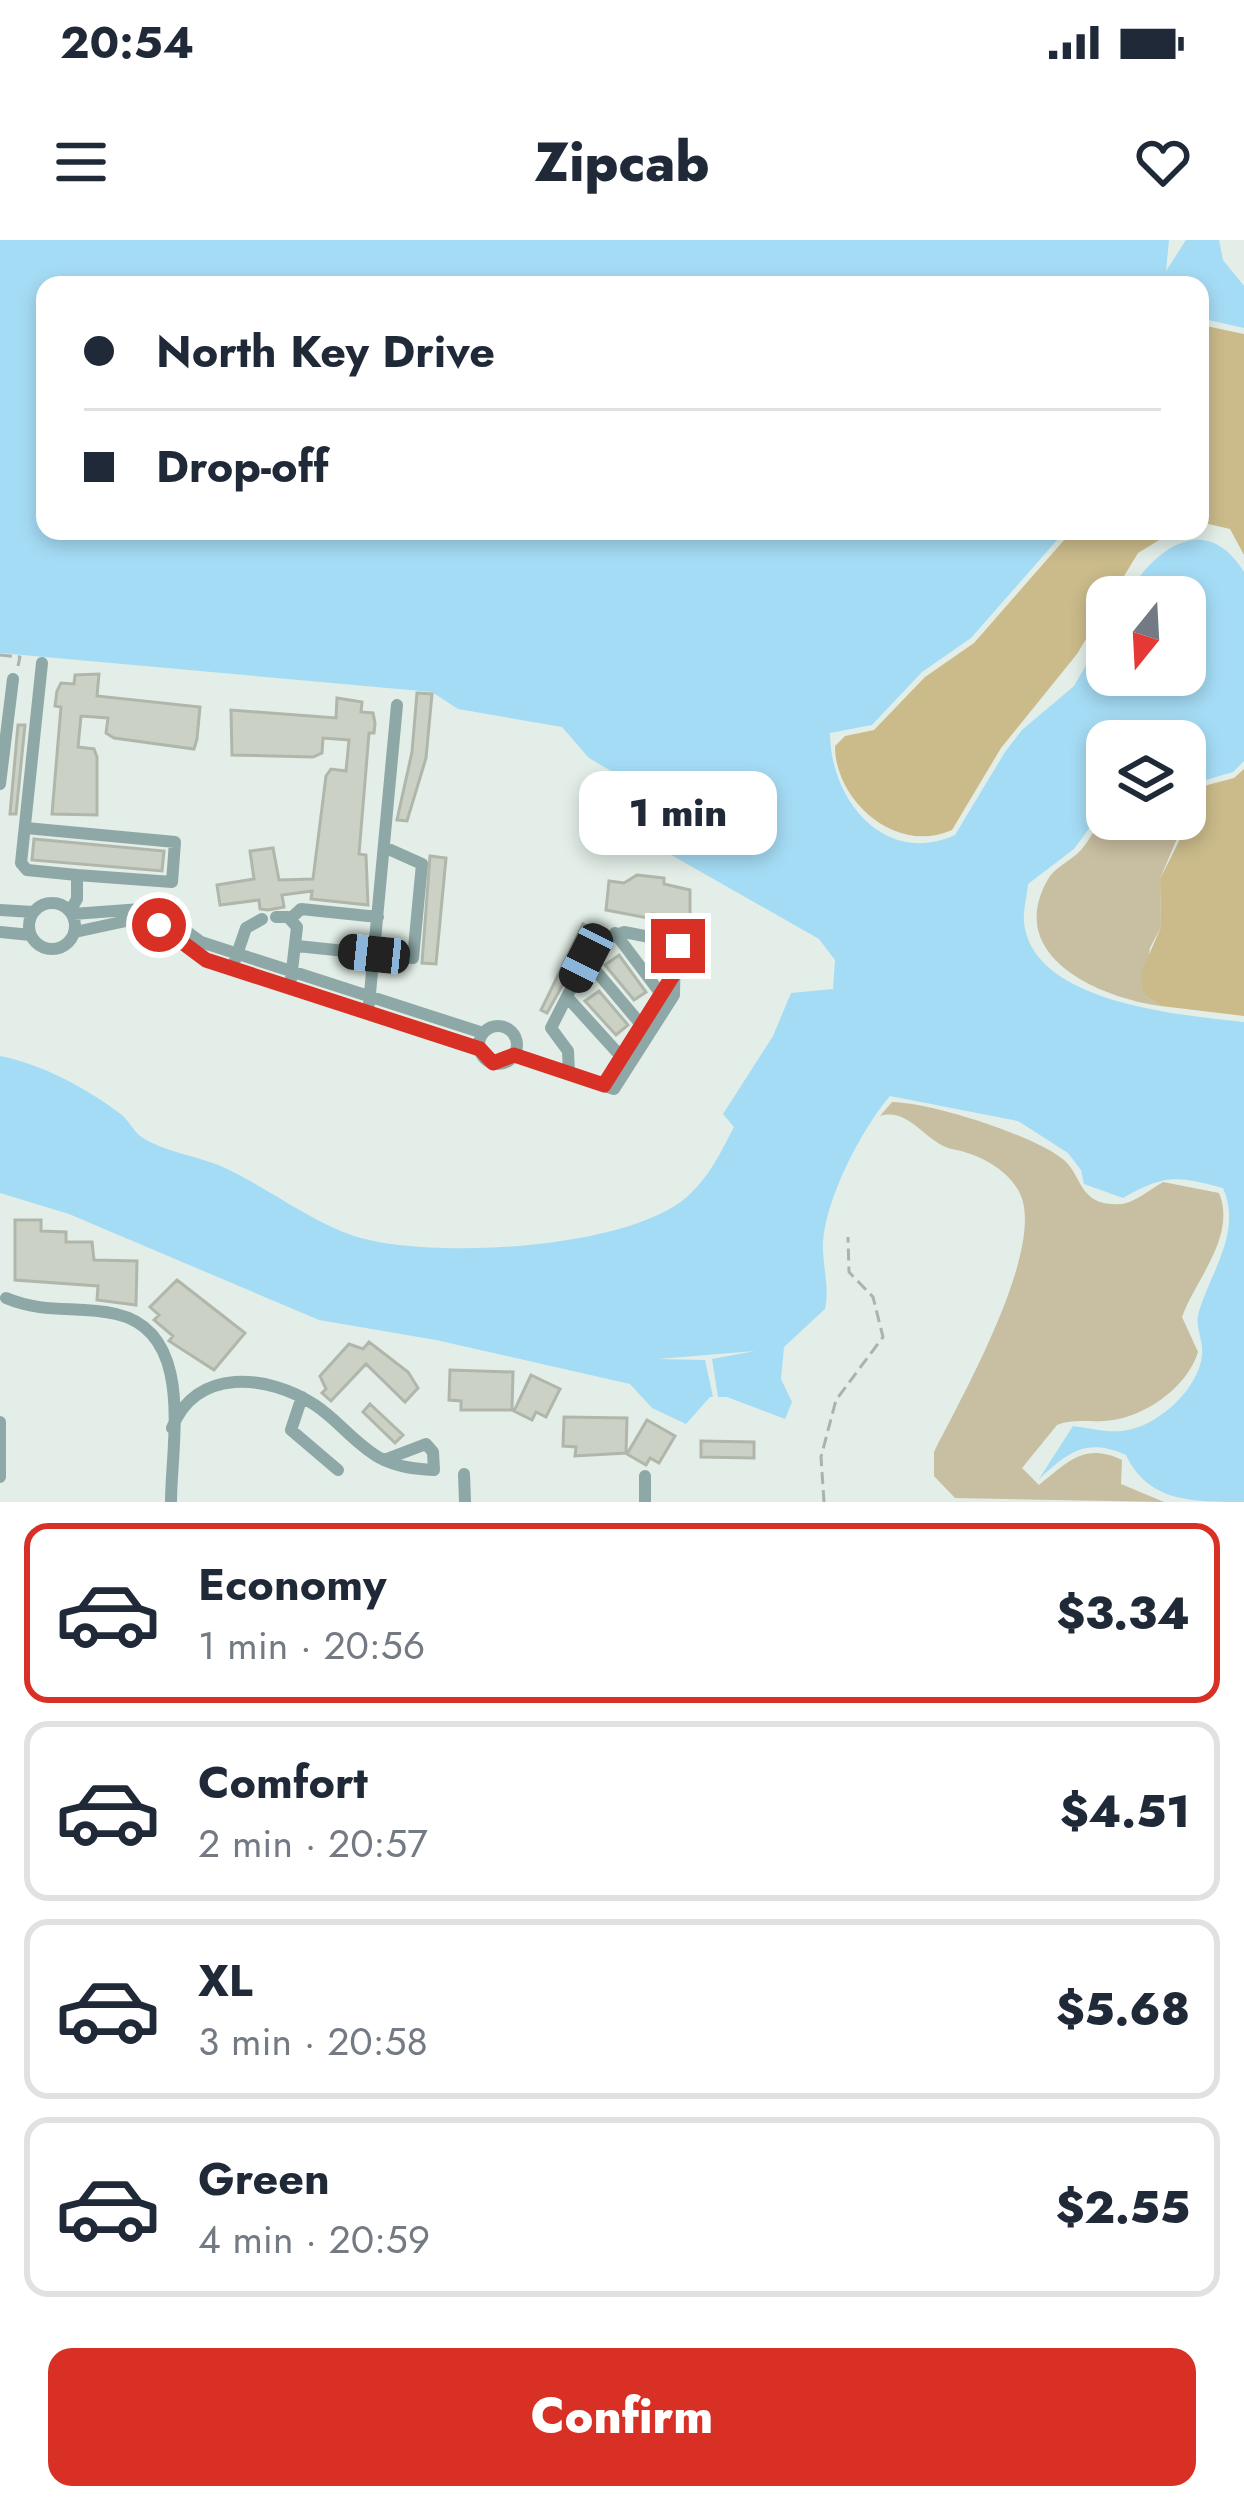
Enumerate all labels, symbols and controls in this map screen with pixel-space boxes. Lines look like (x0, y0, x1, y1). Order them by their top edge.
text: 20:54 (60, 10, 194, 75)
text: Zipcab (535, 123, 709, 201)
icon: menu (48, 129, 114, 195)
icon: heart (1130, 129, 1196, 195)
text: North Key Drive (156, 319, 495, 384)
text: Drop-off (156, 434, 329, 499)
north arrow (1086, 576, 1206, 696)
map controls (1086, 576, 1206, 840)
button: layers (1086, 720, 1206, 840)
callout: 1 min (579, 772, 777, 856)
text: 1 min (629, 784, 727, 841)
route start (132, 898, 186, 952)
car (554, 918, 618, 998)
route end (651, 919, 705, 973)
car (336, 932, 412, 976)
text: Economy (198, 1552, 386, 1617)
icon: car (54, 1559, 162, 1667)
text: $3.34 (1057, 1581, 1190, 1646)
text: 1 min · 20:56 (198, 1617, 425, 1674)
text: Comfort (198, 1750, 368, 1815)
icon: car (54, 1757, 162, 1865)
text: $4.51 (1060, 1779, 1190, 1844)
text: 2 min · 20:57 (198, 1815, 428, 1872)
text: XL (198, 1948, 253, 2013)
icon: car (54, 1955, 162, 2063)
text: $5.68 (1056, 1977, 1190, 2042)
text: 3 min · 20:58 (198, 2013, 428, 2070)
text: Green (198, 2146, 330, 2211)
icon: car (54, 2153, 162, 2261)
text: $2.55 (1056, 2175, 1190, 2240)
text: 4 min · 20:59 (198, 2211, 430, 2268)
button: Confirm (48, 2348, 1196, 2486)

